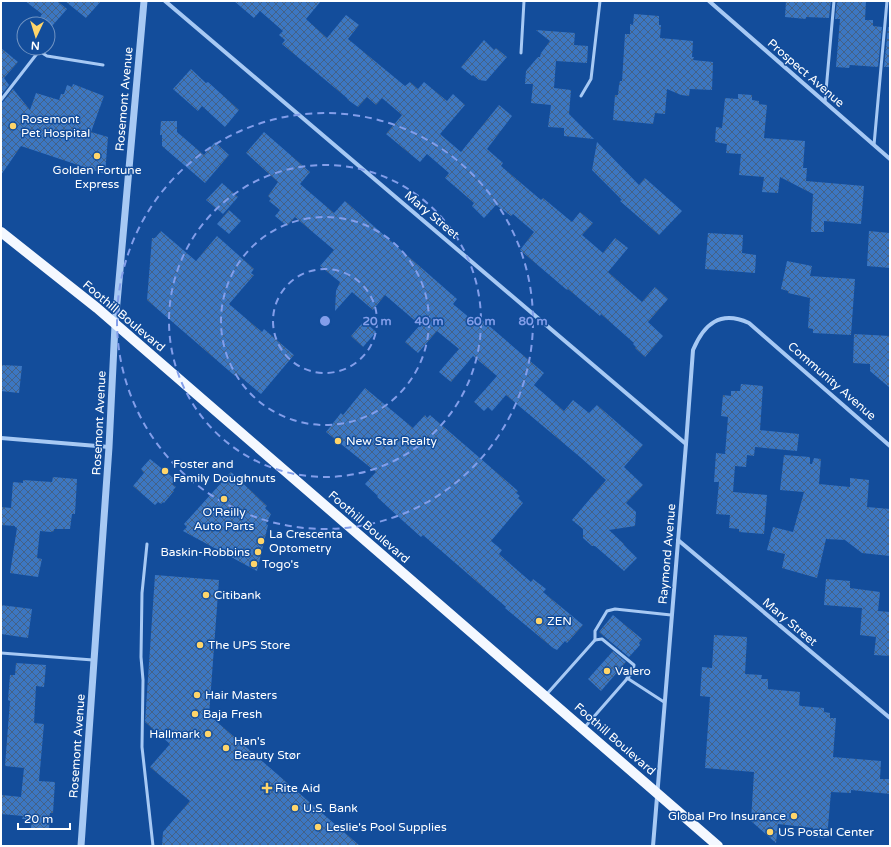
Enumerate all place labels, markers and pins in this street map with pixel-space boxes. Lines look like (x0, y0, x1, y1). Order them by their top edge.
place label: Rosemont Pet Hospital (21, 112, 90, 140)
marker: Rosemont Pet Hospital (8, 121, 18, 131)
marker: Golden Fortune Express (92, 151, 102, 161)
place label: Golden Fortune Express (53, 163, 142, 191)
centre of rings (318, 314, 332, 328)
place label: New Star Realty (346, 434, 438, 448)
marker: New Star Realty (333, 436, 343, 446)
place label: Foster and Family Doughnuts (173, 457, 276, 485)
marker: Foster and Family Doughnuts (160, 466, 170, 476)
marker: O'Reilly Auto Parts (219, 494, 229, 504)
place label: O'Reilly Auto Parts (194, 505, 254, 533)
place label: La Crescenta Optometry (269, 527, 343, 555)
marker: La Crescenta Optometry (256, 536, 266, 546)
place label: Baskin-Robbins (160, 545, 250, 559)
marker: Baskin-Robbins (253, 547, 263, 557)
place label: Togo's (262, 557, 299, 571)
marker: Togo's (249, 559, 259, 569)
place label: Citibank (214, 588, 262, 602)
marker: Citibank (201, 590, 211, 600)
place label: ZEN (547, 614, 572, 628)
marker: ZEN (534, 616, 544, 626)
place label: The UPS Store (208, 638, 290, 652)
marker: The UPS Store (195, 640, 205, 650)
place label: Valero (615, 664, 651, 678)
marker: Valero (602, 666, 612, 676)
place label: Hair Masters (205, 688, 277, 702)
marker: Hair Masters (192, 690, 202, 700)
place label: Baja Fresh (203, 707, 262, 721)
marker: Baja Fresh (190, 709, 200, 719)
place label: Hallmark (149, 727, 200, 741)
marker: Hallmark (203, 729, 213, 739)
place label: Han's Beauty Stør (234, 734, 301, 762)
marker: Han's Beauty Stør (221, 743, 231, 753)
place label: Rite Aid (275, 781, 320, 795)
marker: Rite Aid (262, 783, 272, 793)
place label: U.S. Bank (303, 801, 358, 815)
marker: U.S. Bank (290, 803, 300, 813)
place label: Global Pro Insurance (668, 809, 786, 823)
marker: Global Pro Insurance (789, 811, 799, 821)
place label: Leslie's Pool Supplies (326, 820, 447, 834)
marker: Leslie's Pool Supplies (313, 822, 323, 832)
place label: US Postal Center (778, 825, 874, 839)
marker: US Postal Center (765, 827, 775, 837)

